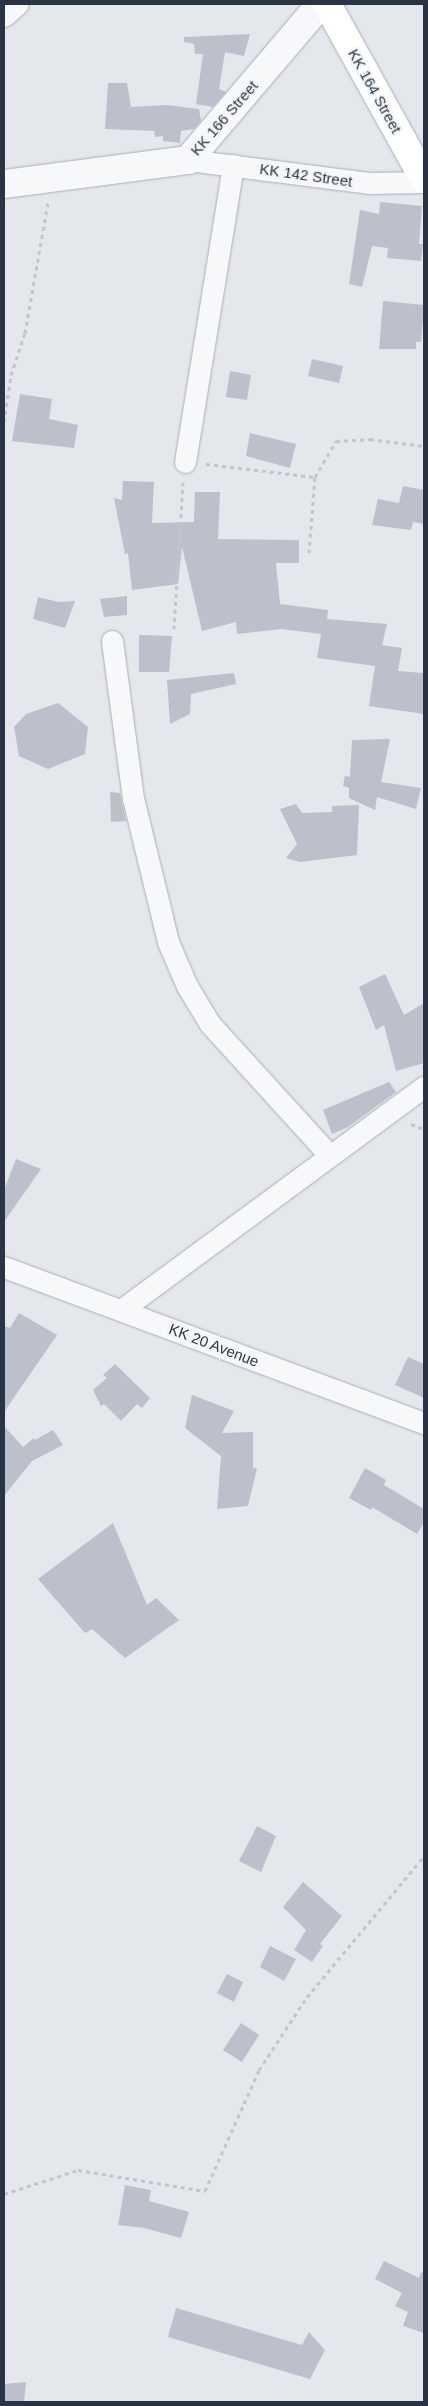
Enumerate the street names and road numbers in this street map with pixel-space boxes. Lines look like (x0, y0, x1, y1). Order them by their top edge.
street label: KK 164 Street (344, 46, 406, 136)
street label: KK 166 Street (187, 77, 261, 159)
street label: KK 142 Street (259, 160, 353, 190)
street label: KK 20 Avenue (166, 1319, 262, 1371)

